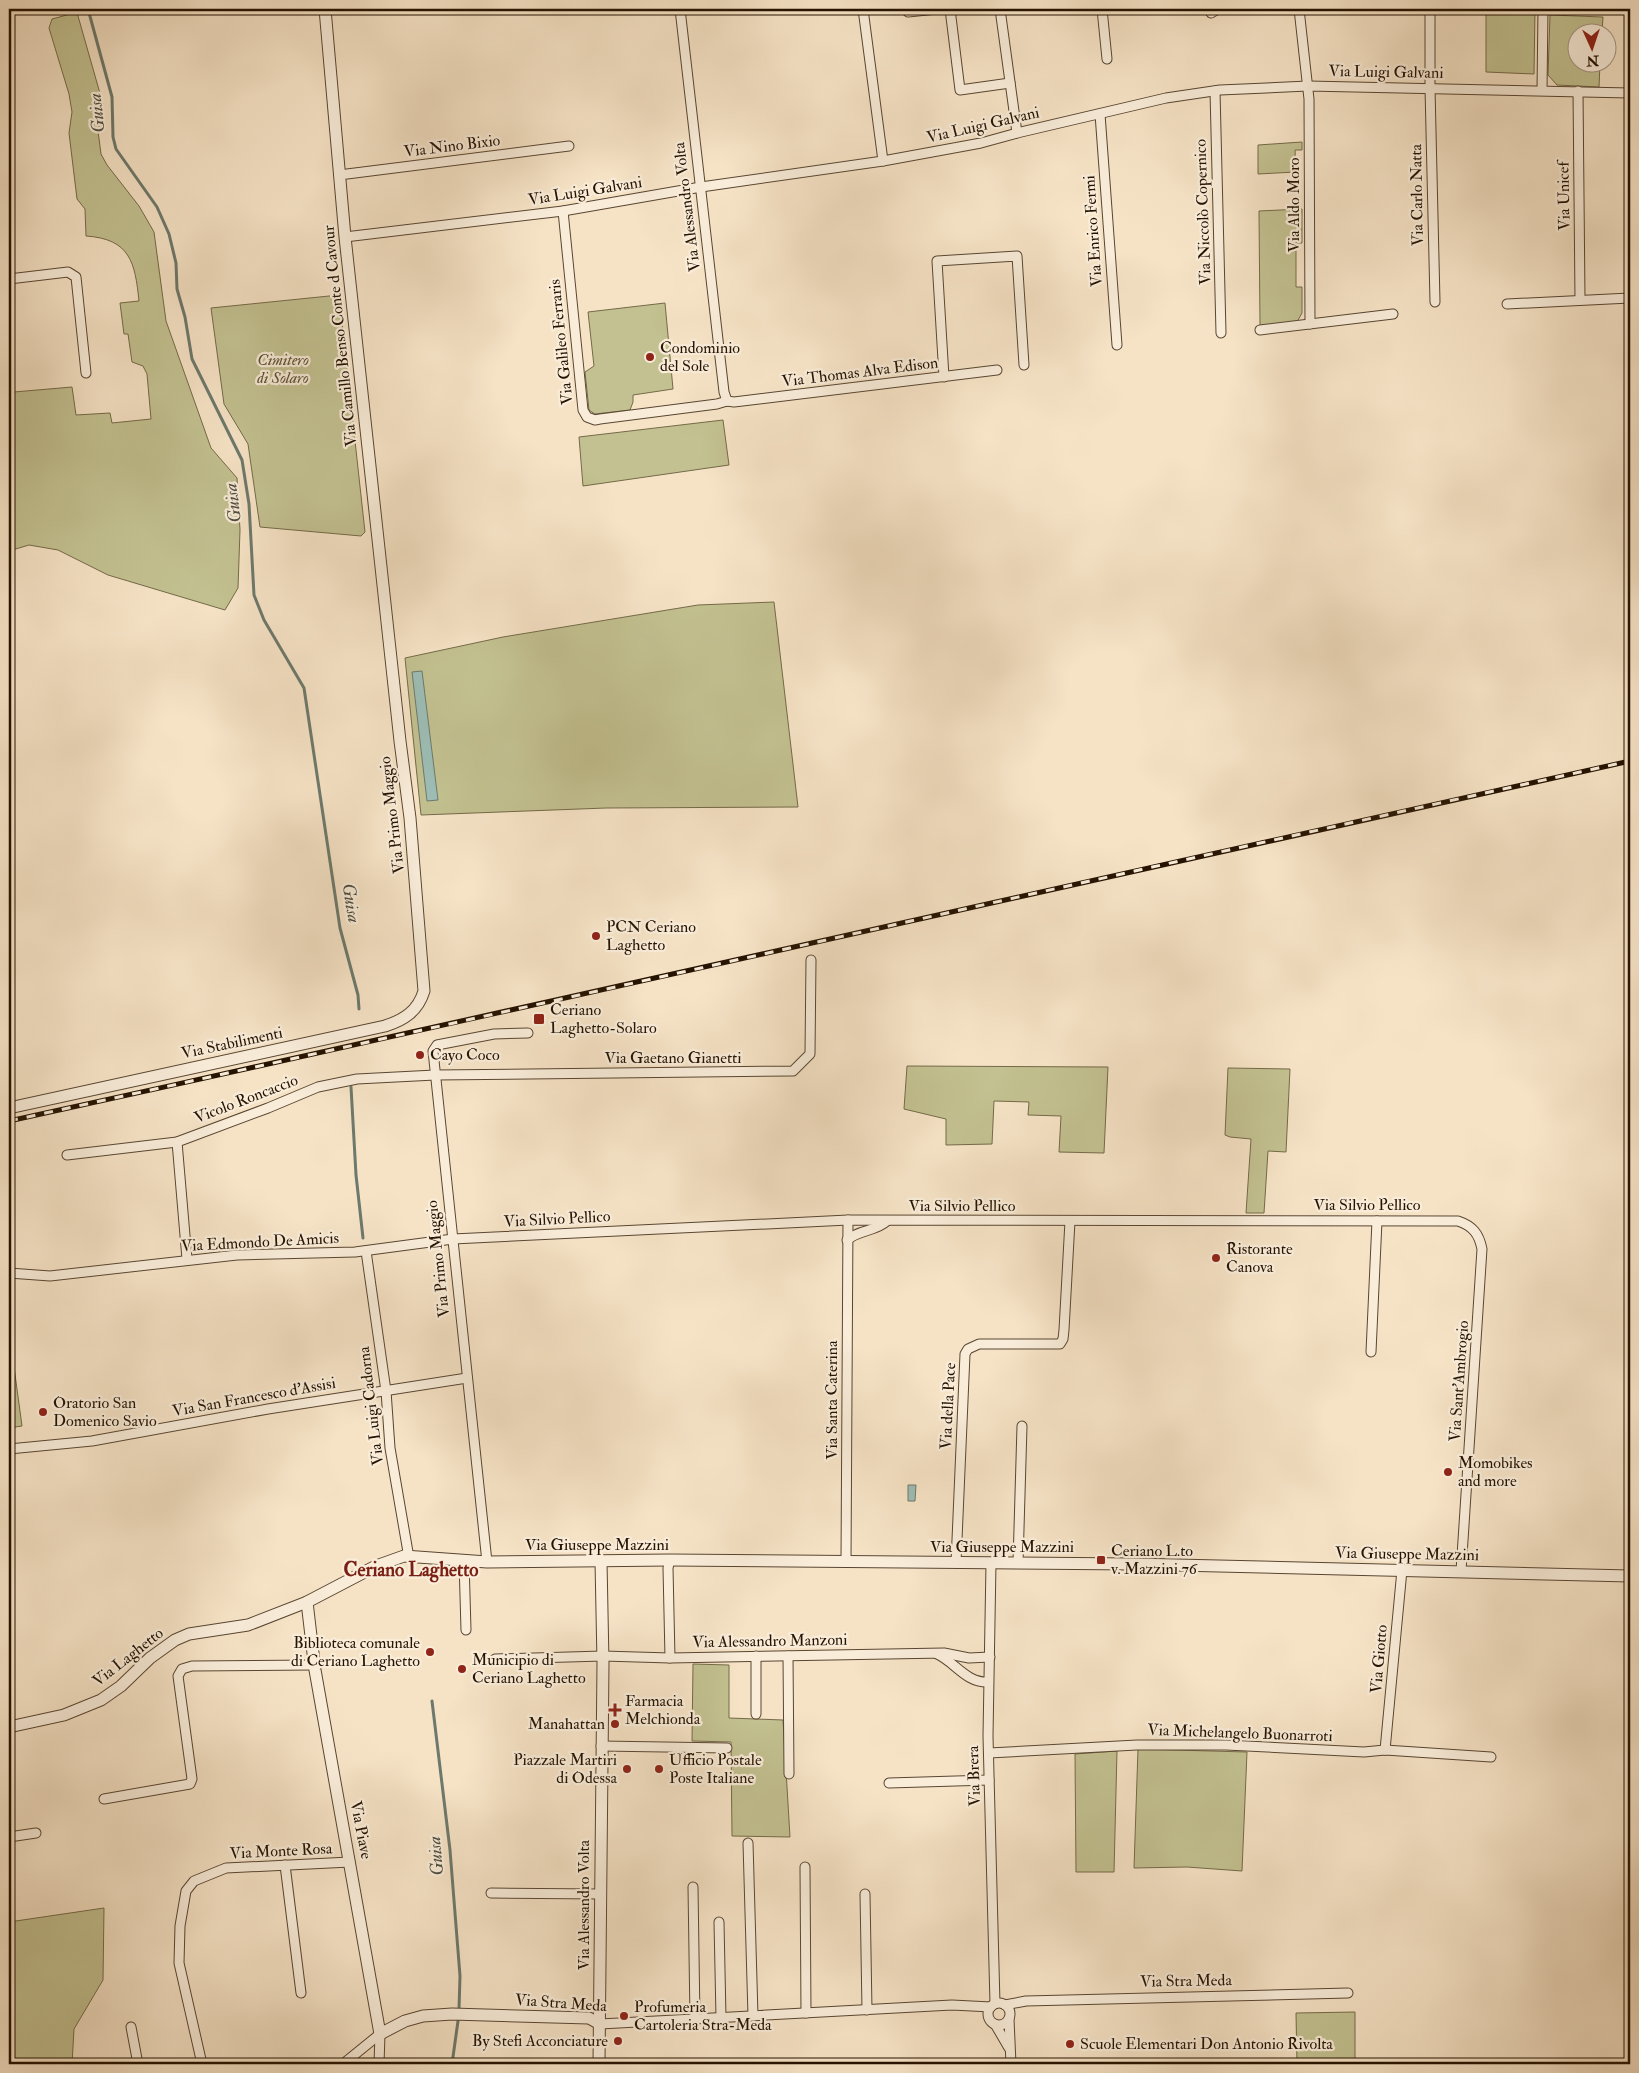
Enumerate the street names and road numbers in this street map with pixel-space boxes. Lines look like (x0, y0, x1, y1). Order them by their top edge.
street label: Via Luigi Galvani (1328, 61, 1444, 83)
street label: Via Luigi Galvani (925, 102, 1041, 148)
street label: Via Nino Bixio (403, 130, 502, 162)
street label: Via Niccolò Copernico (1190, 138, 1217, 285)
street label: Via Alessandro Volta (669, 141, 705, 273)
street label: Via Carlo Natta (1406, 143, 1428, 246)
street label: Via Aldo Moro (1284, 157, 1304, 253)
street label: Via Unicef (1553, 158, 1575, 231)
street label: Via Luigi Galvani (527, 172, 643, 210)
street label: Via Enrico Fermi (1079, 175, 1107, 287)
street label: Via Camillo Benso Conte d Cavour (318, 224, 362, 448)
street label: Via Galileo Ferraris (544, 278, 578, 406)
street label: Via Thomas Alva Edison (781, 352, 939, 392)
street label: Via Primo Maggio (375, 755, 409, 875)
street label: Via Stabilimenti (179, 1022, 285, 1064)
street label: Via Gaetano Gianetti (604, 1048, 742, 1068)
street label: Vicolo Roncaccio (191, 1070, 301, 1128)
street label: Via Silvio Pellico (1314, 1195, 1421, 1215)
street label: Via Silvio Pellico (909, 1196, 1016, 1216)
street label: Via Primo Maggio (422, 1199, 454, 1319)
street label: Via Silvio Pellico (503, 1206, 611, 1232)
street label: Via Edmondo De Amicis (181, 1228, 339, 1256)
street label: Via Sant'Ambrogio (1445, 1319, 1473, 1442)
street label: Via Santa Caterina (822, 1340, 842, 1460)
street label: Via Luigi Cadorna (354, 1345, 388, 1467)
street label: Via della Pace (936, 1362, 960, 1450)
street label: Via San Francesco d'Assisi (171, 1373, 337, 1421)
street label: Via Giuseppe Mazzini (525, 1535, 669, 1556)
street label: Via Giuseppe Mazzini (930, 1537, 1074, 1558)
street label: Via Giuseppe Mazzini (1335, 1543, 1479, 1566)
street label: Via Laghetto (89, 1623, 168, 1691)
street label: Via Giotto (1366, 1624, 1392, 1694)
street label: Via Alessandro Manzoni (692, 1630, 848, 1652)
street label: Via Michelangelo Buonarroti (1147, 1720, 1333, 1746)
street label: Via Brera (963, 1745, 985, 1807)
street label: Via Piave (346, 1799, 376, 1861)
street label: Via Monte Rosa (229, 1838, 333, 1864)
street label: Via Alessandro Volta (574, 1839, 594, 1970)
street label: Via Stra Meda (1140, 1970, 1232, 1992)
street label: Via Stra Meda (515, 1990, 608, 2016)

